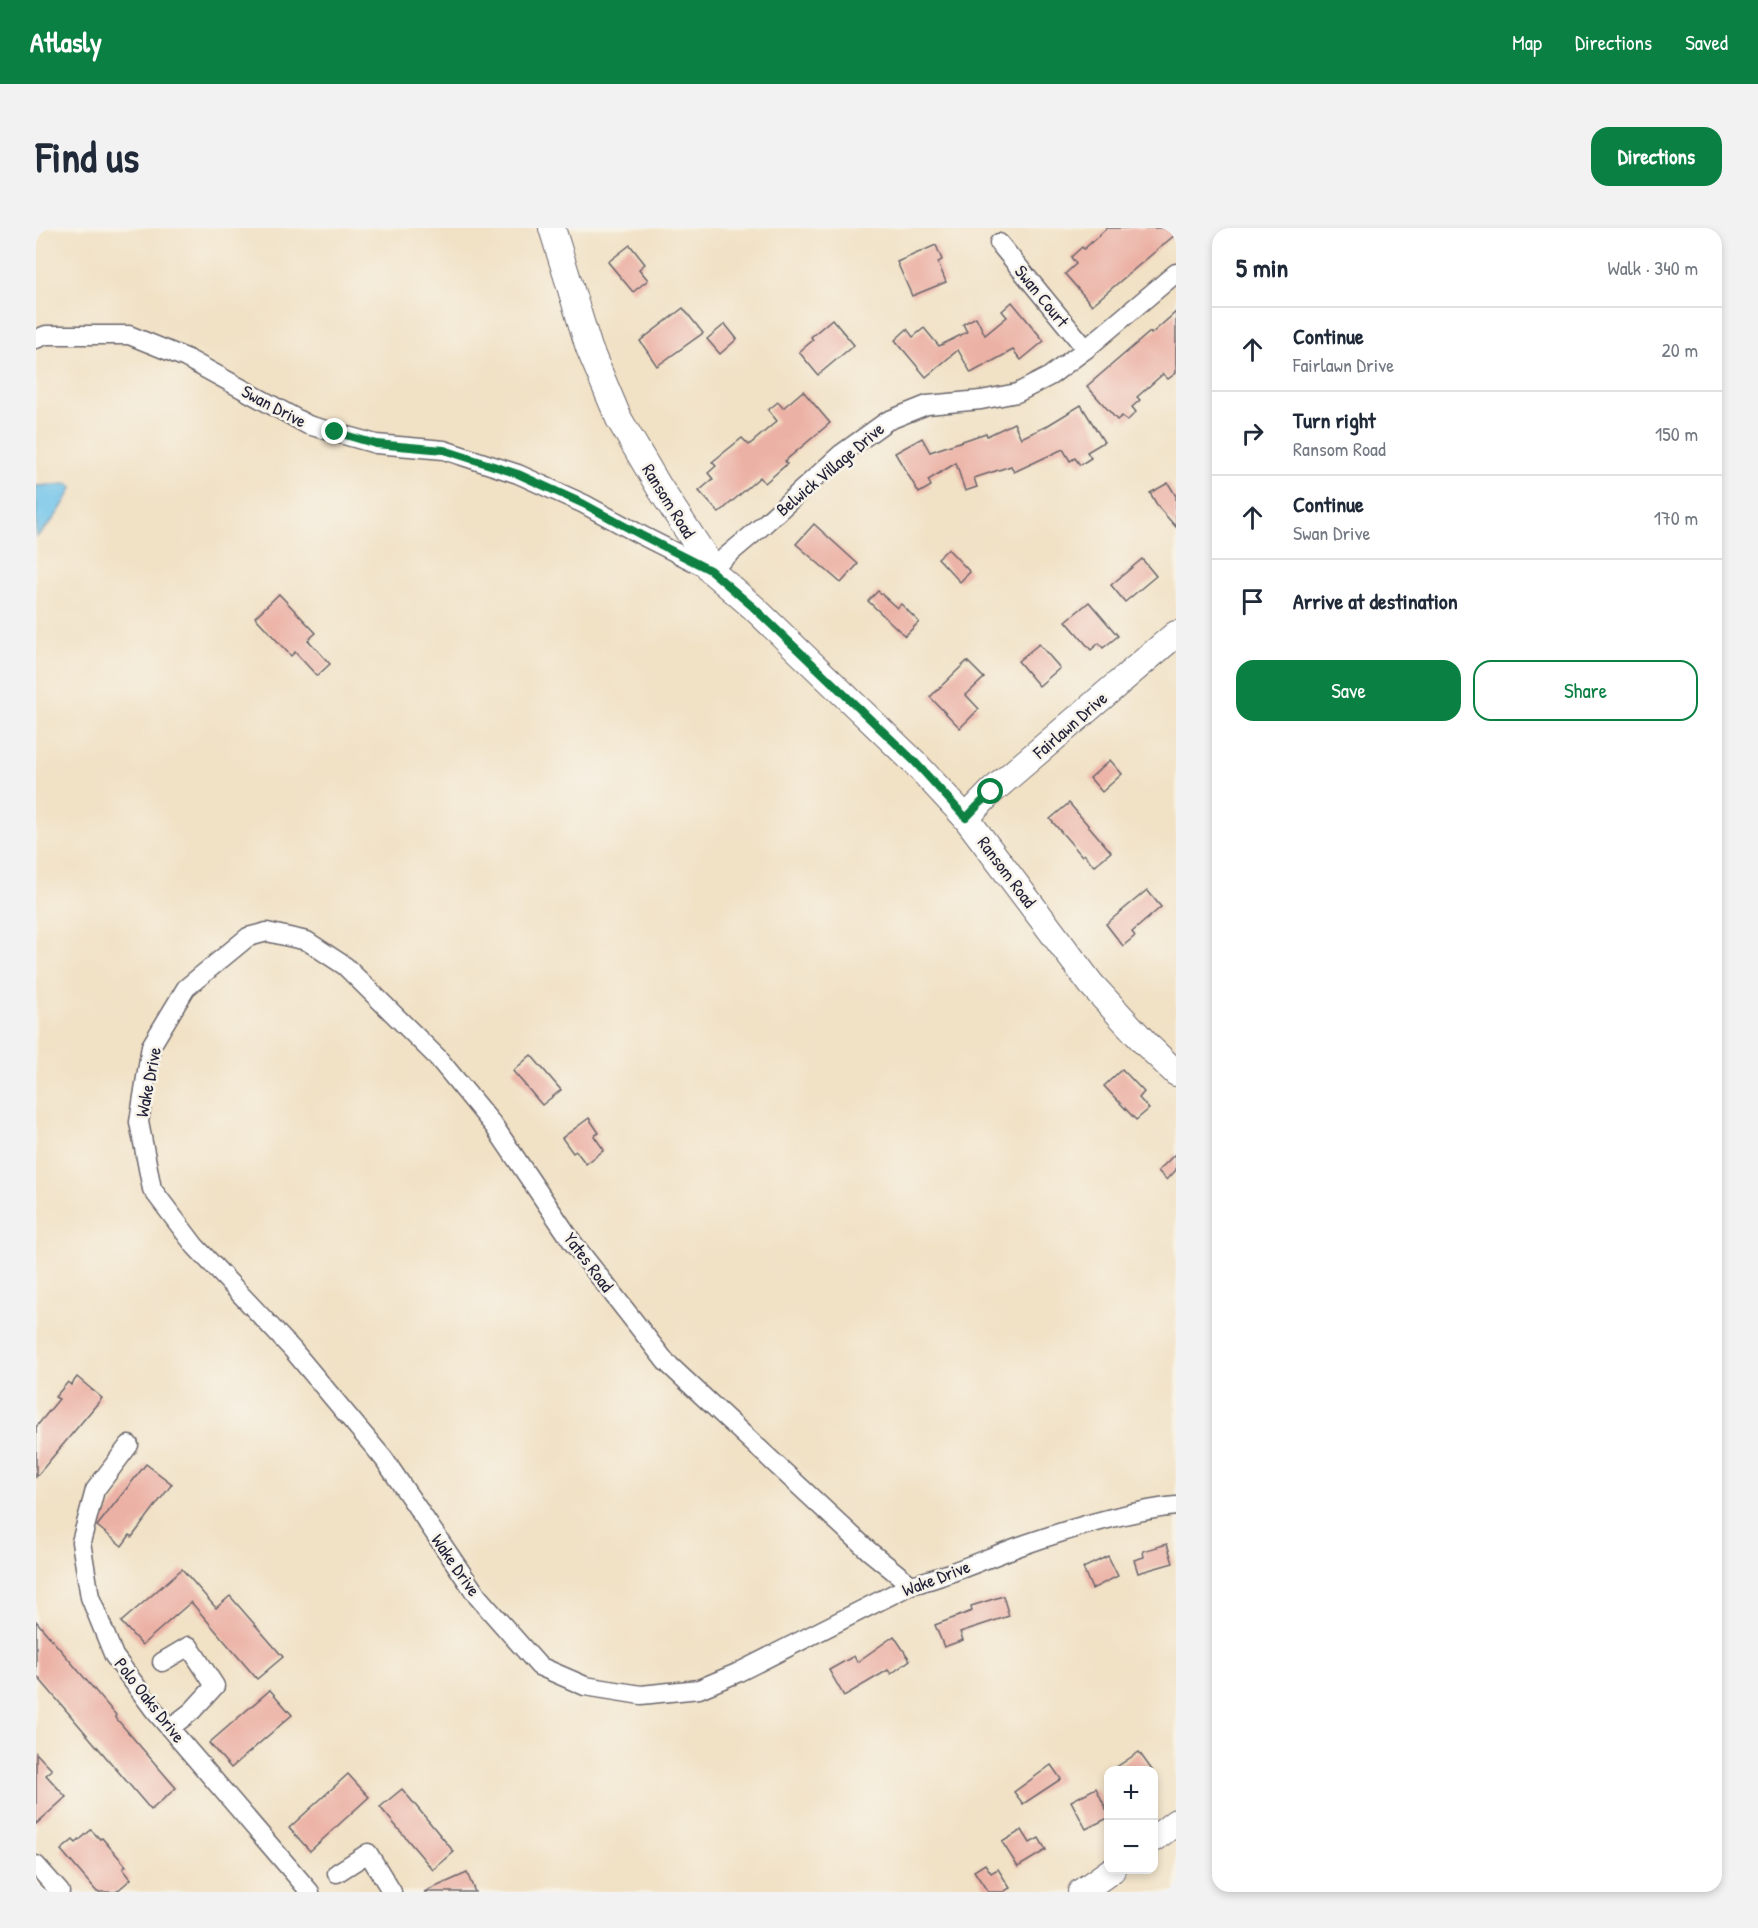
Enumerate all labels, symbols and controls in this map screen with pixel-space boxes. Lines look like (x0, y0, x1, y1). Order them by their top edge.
text: Atlasly (30, 23, 102, 61)
text: Map (1512, 28, 1542, 57)
text: Directions (1575, 28, 1652, 57)
text: Saved (1685, 28, 1728, 57)
button: Directions (1591, 127, 1722, 186)
text: Find us (36, 128, 139, 185)
text: 5 min (1236, 250, 1288, 285)
text: Walk · 340 m (1607, 254, 1698, 281)
street label: Swan Court (1009, 260, 1075, 333)
text: Continue (1293, 321, 1364, 351)
icon: ahead (1236, 333, 1269, 366)
text: 20 m (1661, 336, 1698, 363)
text: Fairlawn Drive (1293, 351, 1394, 378)
street label: Swan Drive (237, 379, 311, 433)
text: Turn right (1293, 405, 1376, 435)
street label: Belwick Village Drive (771, 416, 889, 522)
icon: right (1236, 417, 1269, 450)
route end (321, 418, 347, 444)
text: 150 m (1655, 420, 1698, 447)
text: Ransom Road (1293, 435, 1386, 462)
street label: Ransom Road (636, 459, 702, 543)
text: Continue (1293, 489, 1364, 519)
icon: ahead (1236, 501, 1269, 534)
text: 170 m (1654, 504, 1698, 531)
text: Swan Drive (1293, 519, 1371, 546)
icon: arrive (1236, 585, 1269, 618)
text: Arrive at destination (1293, 586, 1458, 616)
button: Save (1236, 660, 1461, 721)
button: Share (1473, 660, 1698, 721)
street label: Fairlawn Drive (1027, 686, 1113, 765)
route start (977, 778, 1003, 804)
street label: Ransom Road (972, 831, 1042, 913)
street label: Wake Drive (129, 1045, 167, 1119)
street label: Yates Road (558, 1227, 620, 1297)
street label: Wake Drive (425, 1529, 487, 1601)
street label: Wake Drive (898, 1554, 974, 1602)
street label: Polo Oaks Drive (109, 1652, 191, 1748)
map controls (1104, 1766, 1158, 1874)
button: + (1104, 1766, 1158, 1820)
button: − (1104, 1820, 1158, 1874)

